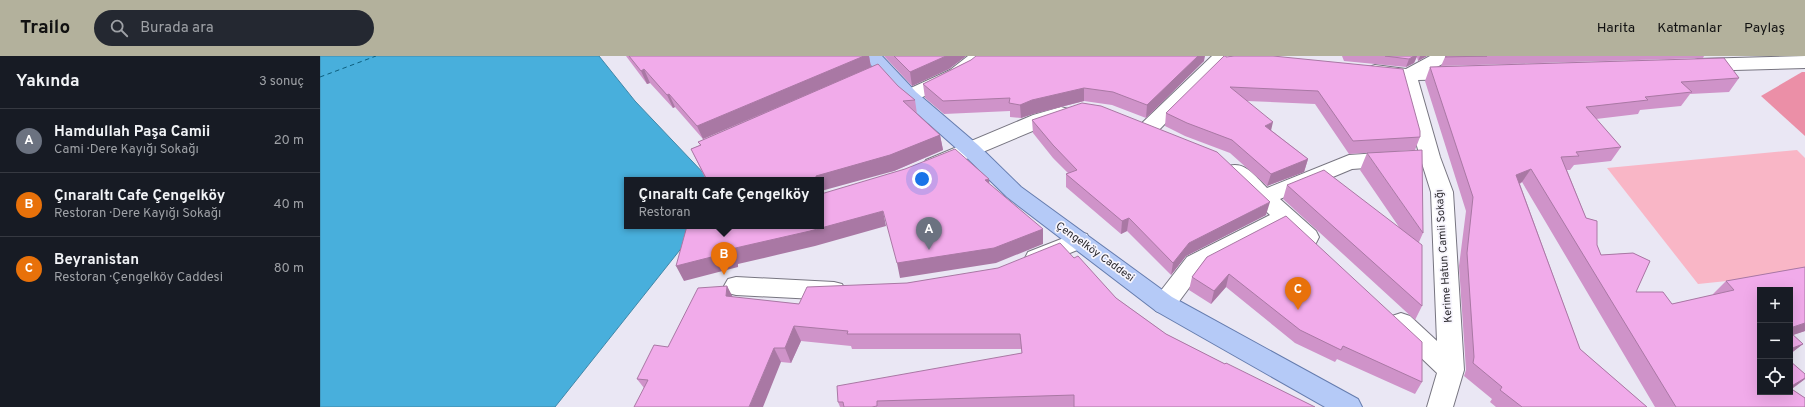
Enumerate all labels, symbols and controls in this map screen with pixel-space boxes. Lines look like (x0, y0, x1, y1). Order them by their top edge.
search box (94, 10, 374, 46)
text: Trailo (20, 16, 70, 40)
icon: search (108, 17, 130, 39)
text: Burada ara (140, 19, 214, 38)
text: Harita (1597, 20, 1635, 37)
text: Katmanlar (1657, 20, 1722, 37)
text: Paylaş (1744, 20, 1785, 37)
text: Yakında (16, 71, 80, 93)
text: 3 sonuç (259, 74, 304, 90)
text: Hamdullah Paşa Camii (54, 123, 210, 142)
text: A (24, 133, 34, 149)
text: 20 m (274, 133, 304, 149)
text: Cami · Dere Kayığı Sokağı (54, 142, 199, 158)
your location (912, 169, 932, 189)
popup (624, 177, 824, 229)
text: Çınaraltı Cafe Çengelköy (638, 186, 810, 205)
text: Çınaraltı Cafe Çengelköy (54, 187, 225, 206)
street label: Kerime Hatun Camii Sokağı (1432, 189, 1456, 323)
text: B (25, 197, 33, 213)
text: 40 m (274, 197, 304, 213)
text: Restoran (638, 205, 691, 221)
text: Restoran · Dere Kayığı Sokağı (54, 206, 221, 222)
pin: A (916, 217, 942, 250)
street label: Çengelköy Caddesi (1053, 219, 1137, 285)
pin: B (711, 242, 737, 275)
text: Beyranistan (54, 251, 139, 270)
text: C (25, 261, 33, 277)
text: 80 m (274, 261, 304, 277)
text: Restoran · Çengelköy Caddesi (54, 270, 223, 286)
pin: C (1285, 277, 1311, 310)
map controls (1757, 287, 1793, 395)
button: + (1757, 287, 1793, 323)
button: − (1757, 323, 1793, 359)
button: locate (1757, 359, 1793, 395)

